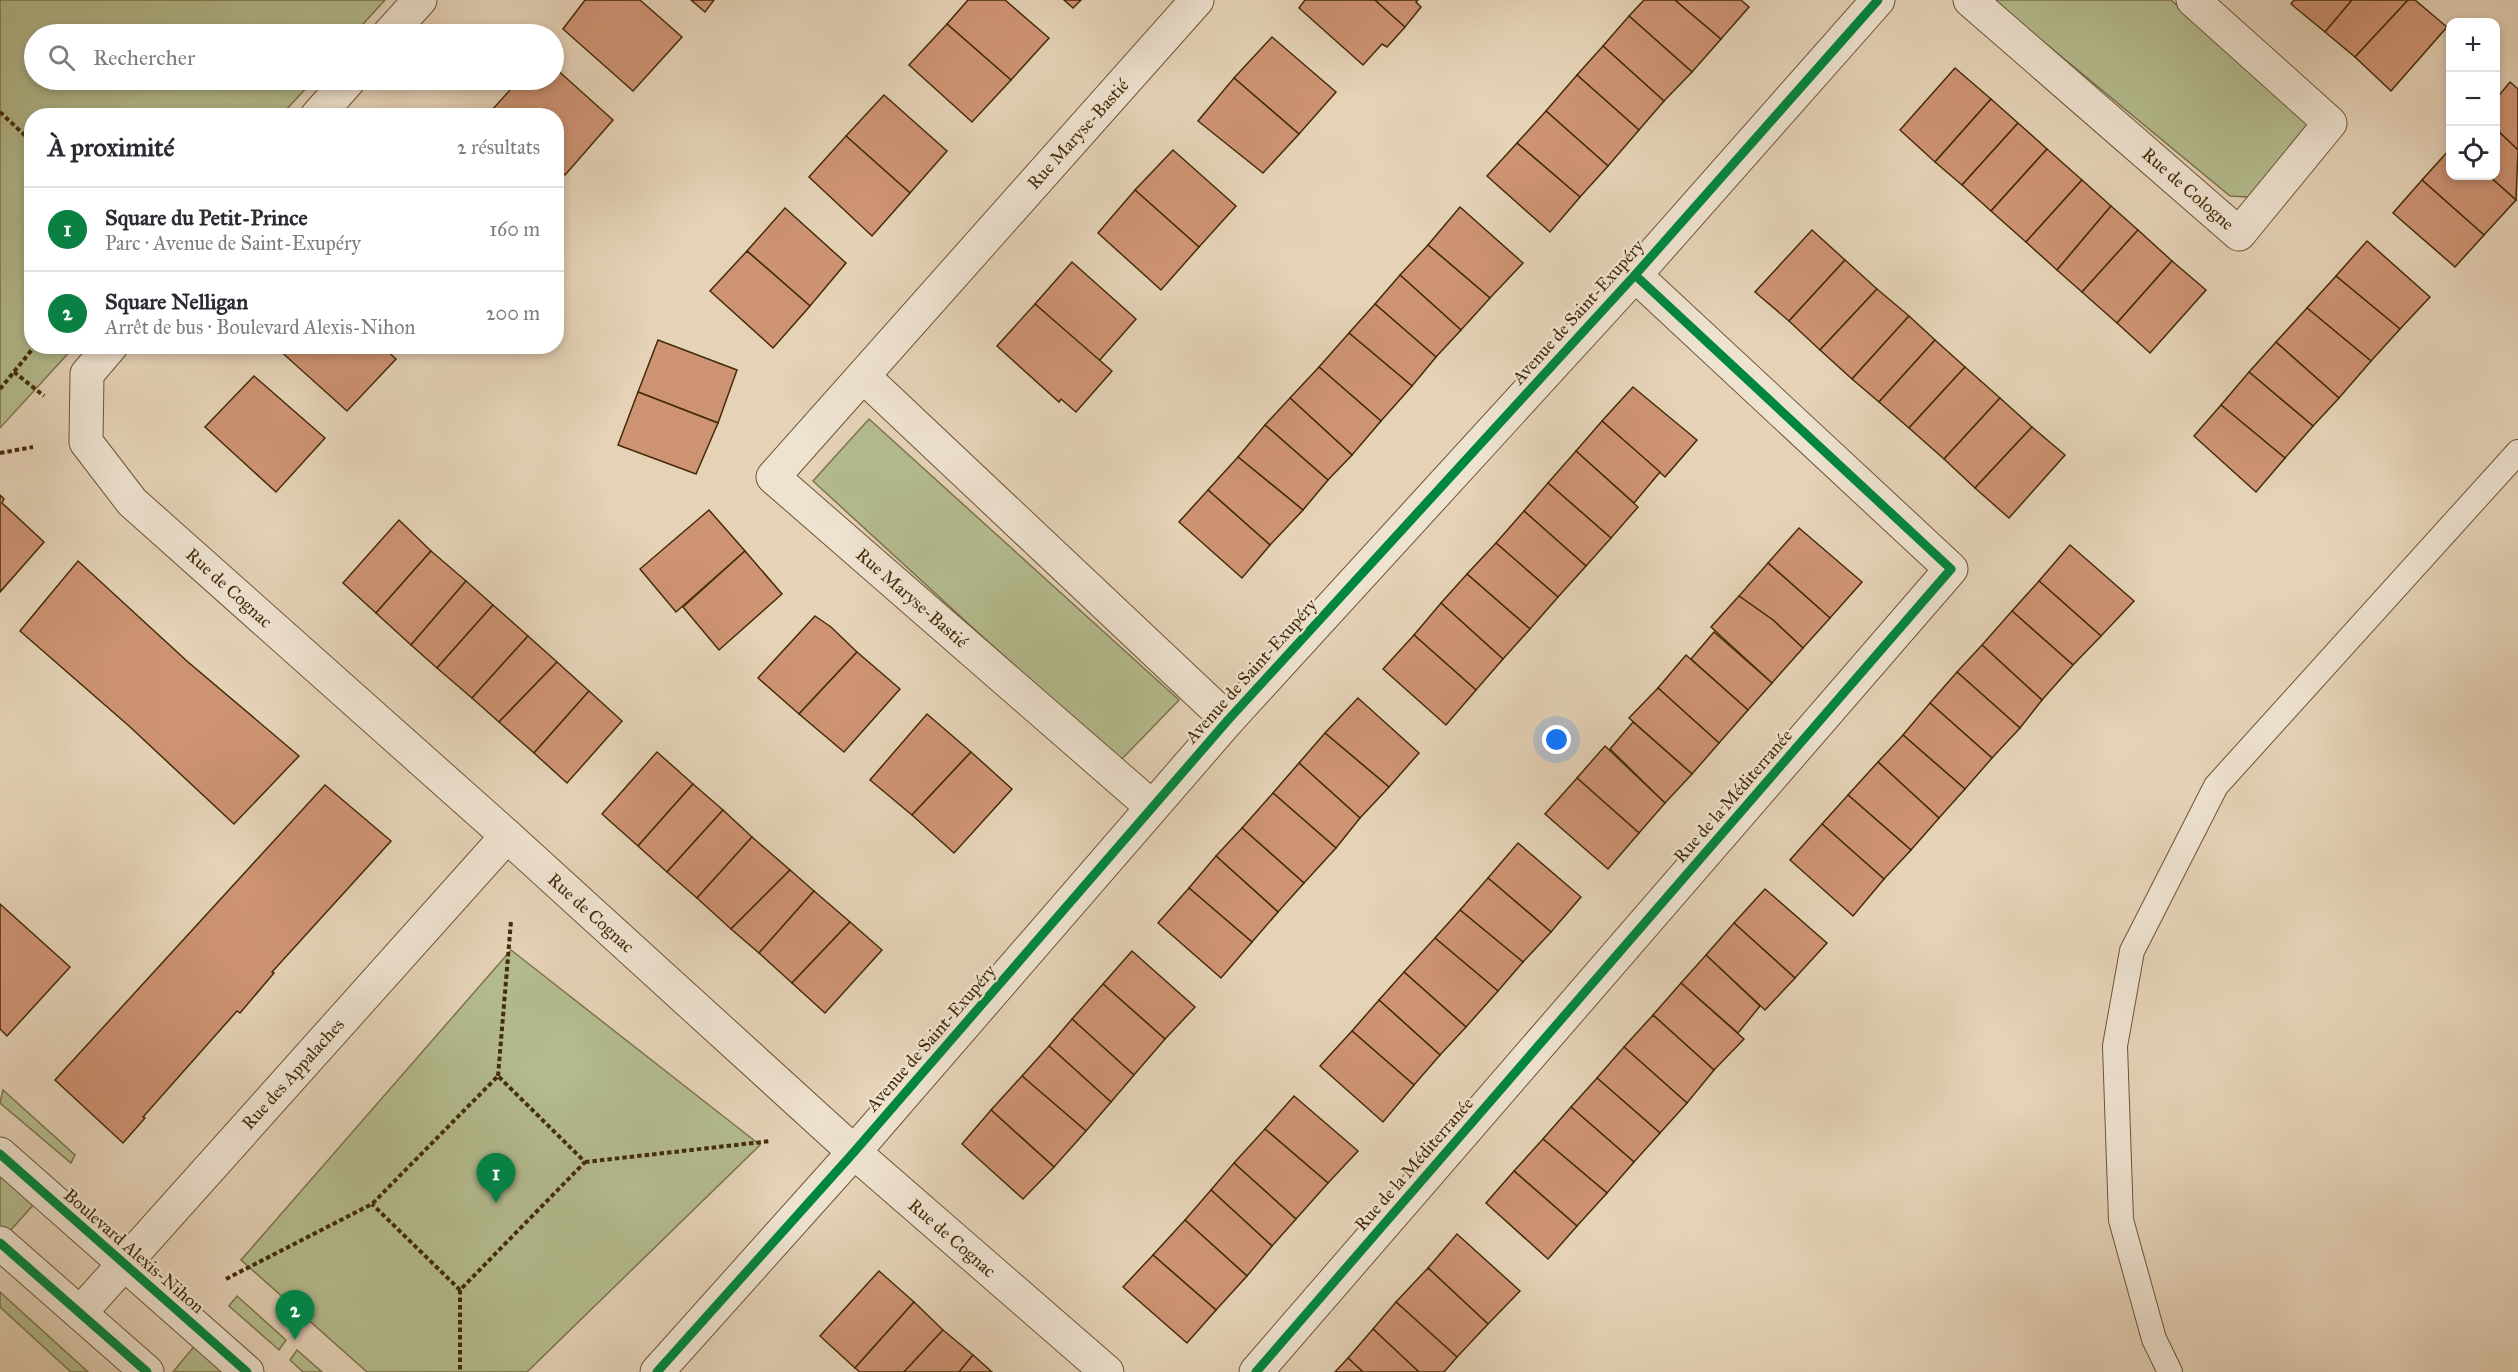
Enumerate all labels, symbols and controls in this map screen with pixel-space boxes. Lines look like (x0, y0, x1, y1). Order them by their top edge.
map controls (2446, 18, 2500, 180)
button: + (2446, 18, 2500, 72)
search box (24, 24, 564, 90)
icon: search (45, 41, 78, 74)
text: Rechercher (93, 44, 195, 71)
button: − (2446, 72, 2500, 126)
street label: Rue Maryse-Bastié (1023, 74, 1134, 194)
button: locate (2446, 126, 2500, 180)
text: À proximité (48, 131, 174, 163)
text: 2 résultats (457, 135, 540, 159)
street label: Rue de Cologne (2137, 143, 2239, 236)
text: Square du Petit-Prince (105, 204, 308, 231)
text: 1 (64, 217, 71, 241)
text: 160 m (489, 217, 540, 241)
text: Parc · Avenue de Saint-Exupéry (105, 231, 361, 255)
street label: Avenue de Saint-Exupéry (1507, 235, 1649, 390)
text: Square Nelligan (105, 288, 248, 315)
text: 2 (63, 301, 72, 325)
text: 200 m (486, 301, 540, 325)
text: Arrêt de bus · Boulevard Alexis-Nihon (105, 315, 415, 339)
street label: Rue de Cognac (181, 543, 277, 634)
street label: Rue Maryse-Bastié (852, 543, 973, 653)
street label: Avenue de Saint-Exupéry (1180, 594, 1322, 749)
your location (1542, 725, 1571, 754)
street label: Rue de la Méditerranée (1669, 725, 1797, 867)
street label: Rue de Cognac (543, 868, 639, 959)
street label: Avenue de Saint-Exupéry (861, 960, 1001, 1116)
street label: Rue des Appalaches (237, 1014, 349, 1134)
street label: Rue de la Méditerranée (1350, 1093, 1478, 1235)
pin: 1 (476, 1154, 516, 1203)
street label: Boulevard Alexis-Nihon (59, 1184, 209, 1318)
street label: Rue de Cognac (903, 1194, 1001, 1283)
pin: 2 (276, 1290, 314, 1340)

